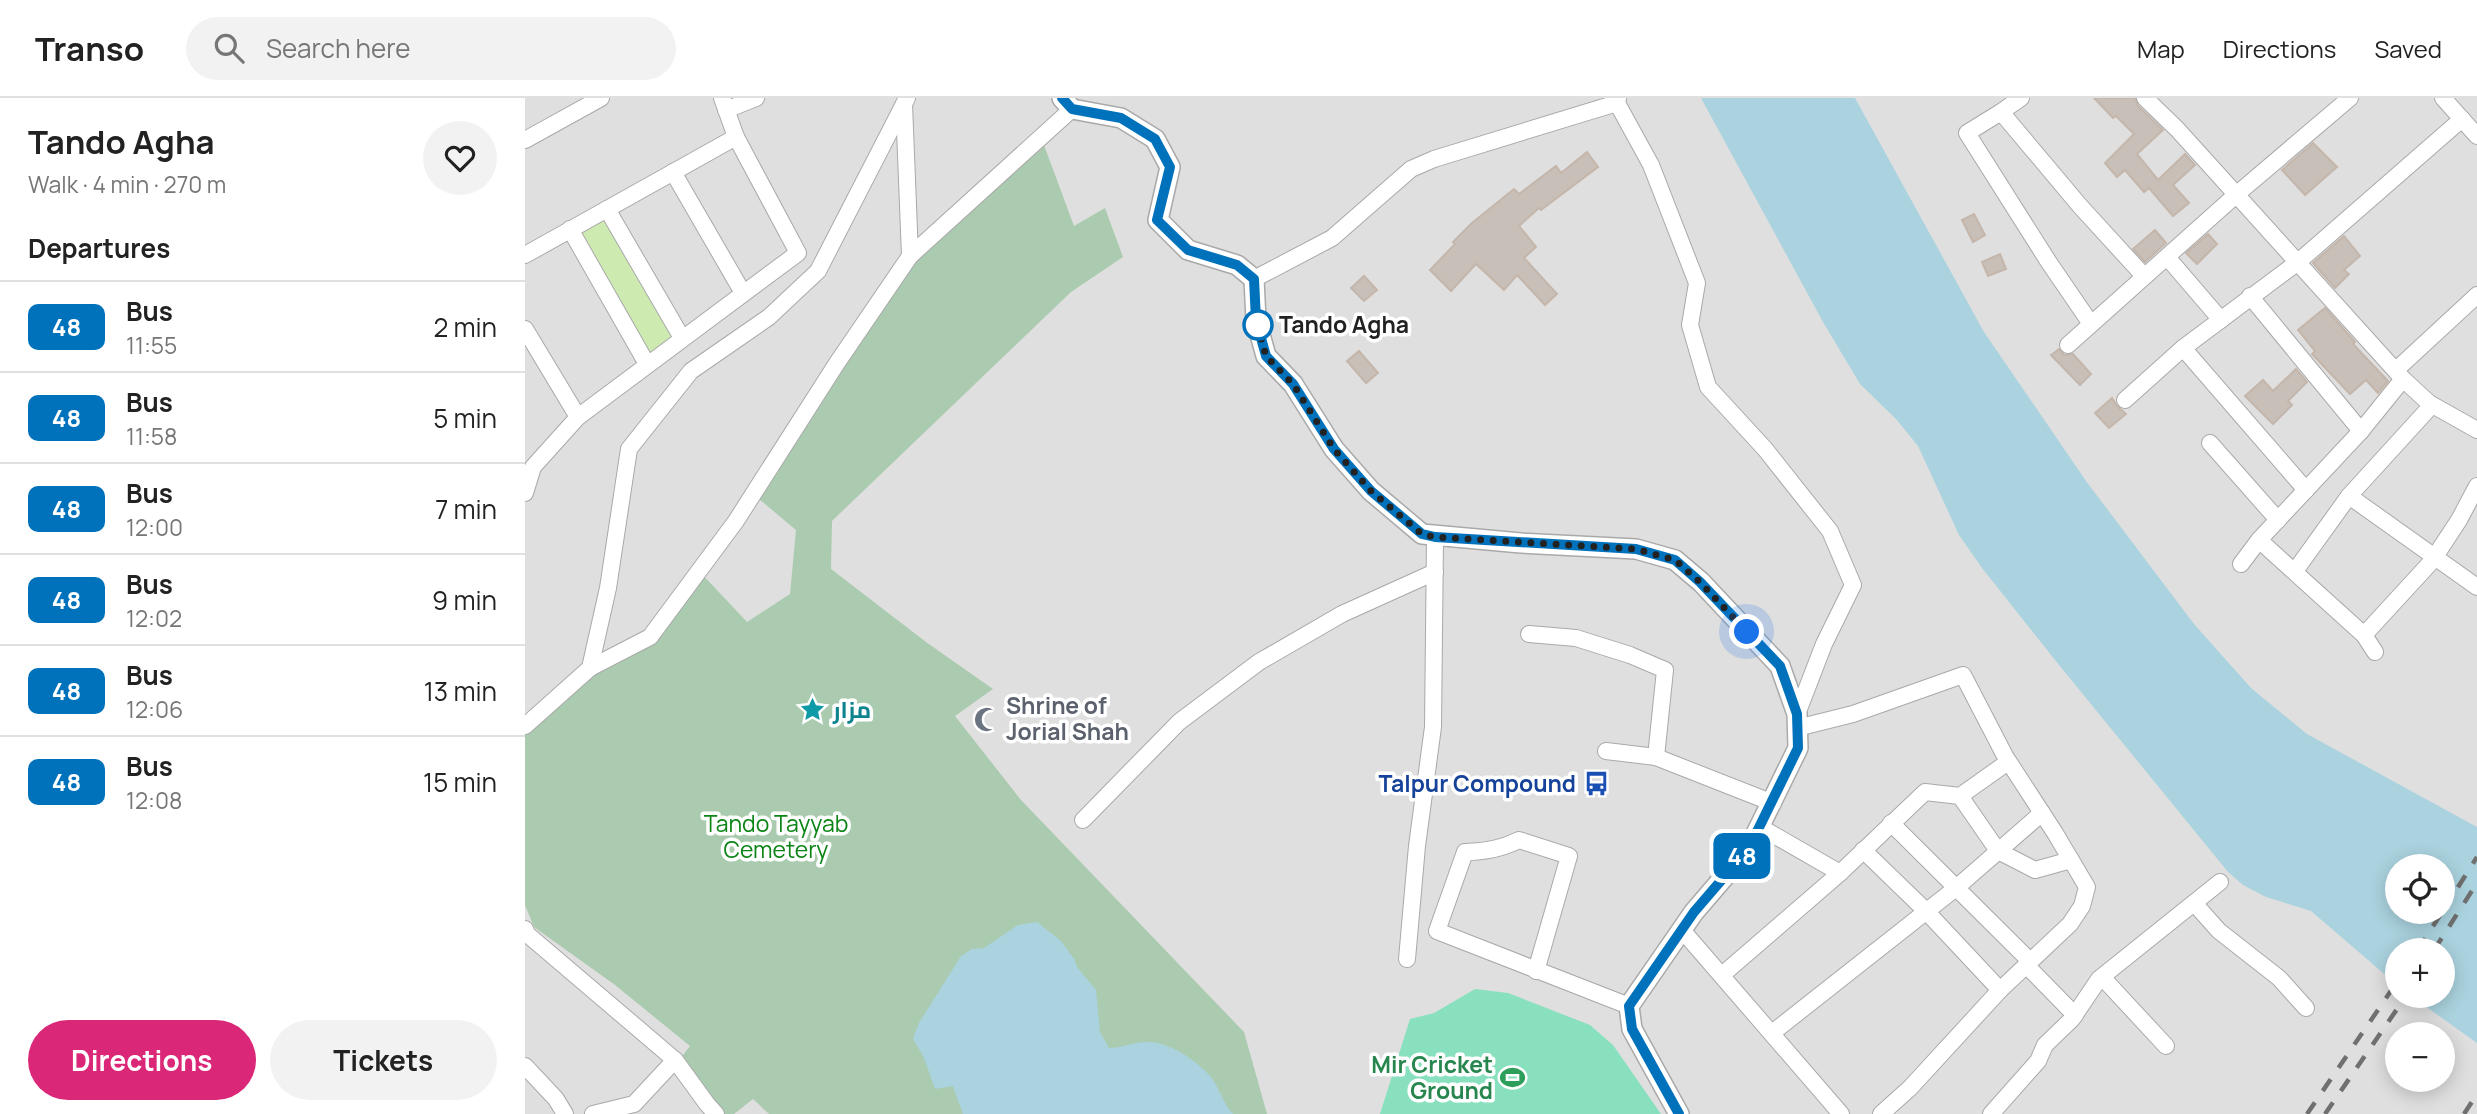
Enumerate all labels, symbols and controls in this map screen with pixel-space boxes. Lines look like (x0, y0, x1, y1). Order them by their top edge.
search box (186, 17, 676, 80)
text: Transo (35, 26, 144, 71)
icon: search (210, 29, 248, 67)
text: Search here (266, 30, 411, 66)
text: Map (2137, 32, 2185, 65)
text: Directions (2223, 32, 2336, 65)
text: Saved (2374, 32, 2442, 65)
text: Tando Agha (28, 119, 215, 164)
button: heart (423, 121, 497, 195)
text: Walk · 4 min · 270 m (28, 168, 226, 200)
text: Departures (28, 230, 170, 266)
text: Bus (126, 293, 173, 329)
place label: Tando Agha (1279, 308, 1409, 340)
text: 2 min (433, 309, 497, 345)
text: 48 (52, 310, 81, 343)
marker: Tando Agha (1243, 310, 1273, 340)
text: 11:55 (126, 329, 177, 361)
text: Bus (126, 384, 173, 420)
text: 5 min (433, 400, 497, 436)
text: 48 (52, 401, 81, 434)
text: 11:58 (126, 420, 177, 452)
text: Bus (126, 475, 173, 511)
text: 7 min (435, 491, 497, 527)
text: 48 (52, 492, 81, 525)
text: 12:00 (126, 511, 183, 543)
text: Bus (126, 566, 173, 602)
text: 9 min (432, 582, 497, 618)
text: 48 (52, 583, 81, 616)
text: 12:02 (126, 602, 182, 634)
your location (1729, 614, 1764, 649)
text: Bus (126, 657, 173, 693)
text: 13 min (424, 673, 497, 709)
text: 48 (52, 674, 81, 707)
place label: Shrine of Jorial Shah (1006, 689, 1129, 747)
text: 12:06 (126, 693, 183, 725)
place label: مزار (832, 693, 871, 725)
place icon: مزار (799, 696, 827, 724)
mosque icon: Shrine of Jorial Shah (972, 705, 1000, 733)
text: Bus (126, 748, 173, 784)
text: 15 min (423, 764, 497, 800)
text: 48 (52, 765, 81, 798)
place label: Talpur Compound (1379, 767, 1576, 799)
bus stop icon: Talpur Compound (1582, 770, 1610, 798)
text: 12:08 (126, 784, 182, 816)
park label: Tando Tayyab Cemetery (704, 807, 848, 865)
line badge: 48 (1711, 833, 1773, 879)
text: 48 (1727, 839, 1757, 872)
map controls (2385, 854, 2455, 1092)
button: locate (2385, 854, 2455, 924)
button: + (2385, 938, 2455, 1008)
button: Directions (28, 1020, 256, 1100)
button: Tickets (270, 1020, 497, 1100)
button: − (2385, 1022, 2455, 1092)
place label: Mir Cricket Ground (1371, 1048, 1493, 1106)
sports icon: Mir Cricket Ground (1499, 1064, 1527, 1092)

